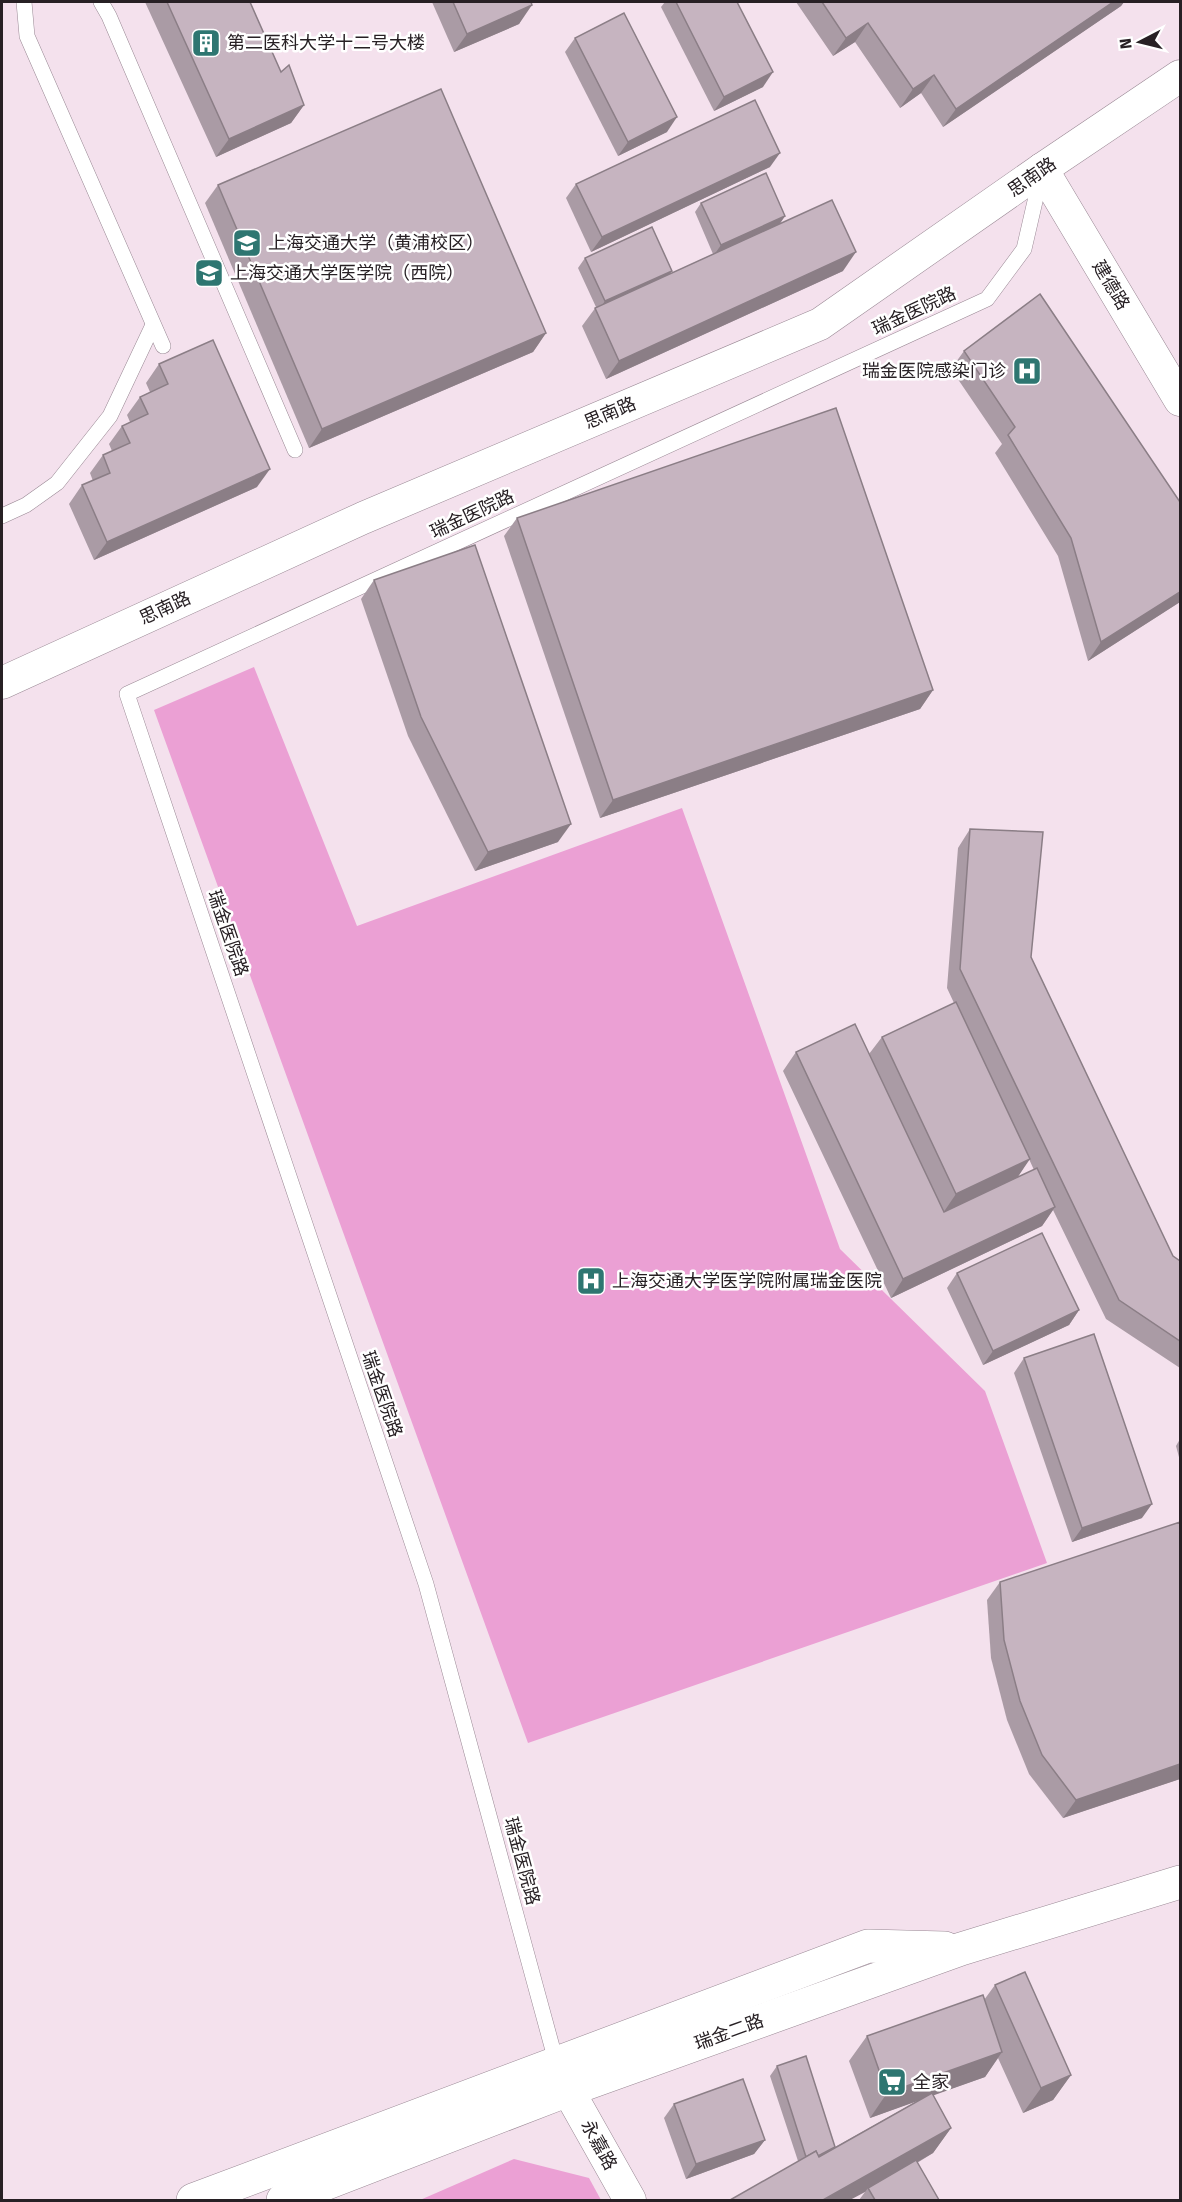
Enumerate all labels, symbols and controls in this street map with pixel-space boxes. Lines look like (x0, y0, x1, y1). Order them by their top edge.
north arrow (1110, 12, 1170, 72)
building icon: 第二医科大学十二号大楼 (190, 27, 222, 59)
place label: 第二医科大学十二号大楼 (227, 32, 425, 54)
text: N (1116, 37, 1136, 50)
street label: 思南路 (1004, 153, 1060, 201)
school or university icon: 上海交通大学（黄浦校区） (231, 227, 263, 259)
place label: 上海交通大学（黄浦校区） (268, 232, 484, 254)
street label: 建德路 (1088, 256, 1134, 314)
school or university icon: 上海交通大学医学院（西院） (193, 257, 225, 289)
place label: 上海交通大学医学院（西院） (230, 262, 464, 284)
street label: 瑞金医院路 (869, 282, 959, 340)
hospital icon: 瑞金医院感染门诊 (1011, 355, 1043, 387)
place label: 瑞金医院感染门诊 (862, 360, 1006, 382)
street label: 思南路 (581, 392, 639, 434)
street label: 瑞金医院路 (427, 485, 517, 543)
street label: 思南路 (136, 587, 194, 629)
street label: 瑞金医院路 (203, 887, 253, 979)
hospital icon: 上海交通大学医学院附属瑞金医院 (575, 1265, 607, 1297)
place label: 上海交通大学医学院附属瑞金医院 (612, 1270, 882, 1292)
street label: 瑞金医院路 (357, 1348, 407, 1440)
street label: 瑞金医院路 (500, 1815, 544, 1907)
street label: 瑞金二路 (691, 2009, 767, 2055)
supermarket icon: 全家 (876, 2066, 908, 2098)
place label: 全家 (913, 2071, 949, 2093)
street label: 永嘉路 (576, 2116, 622, 2174)

